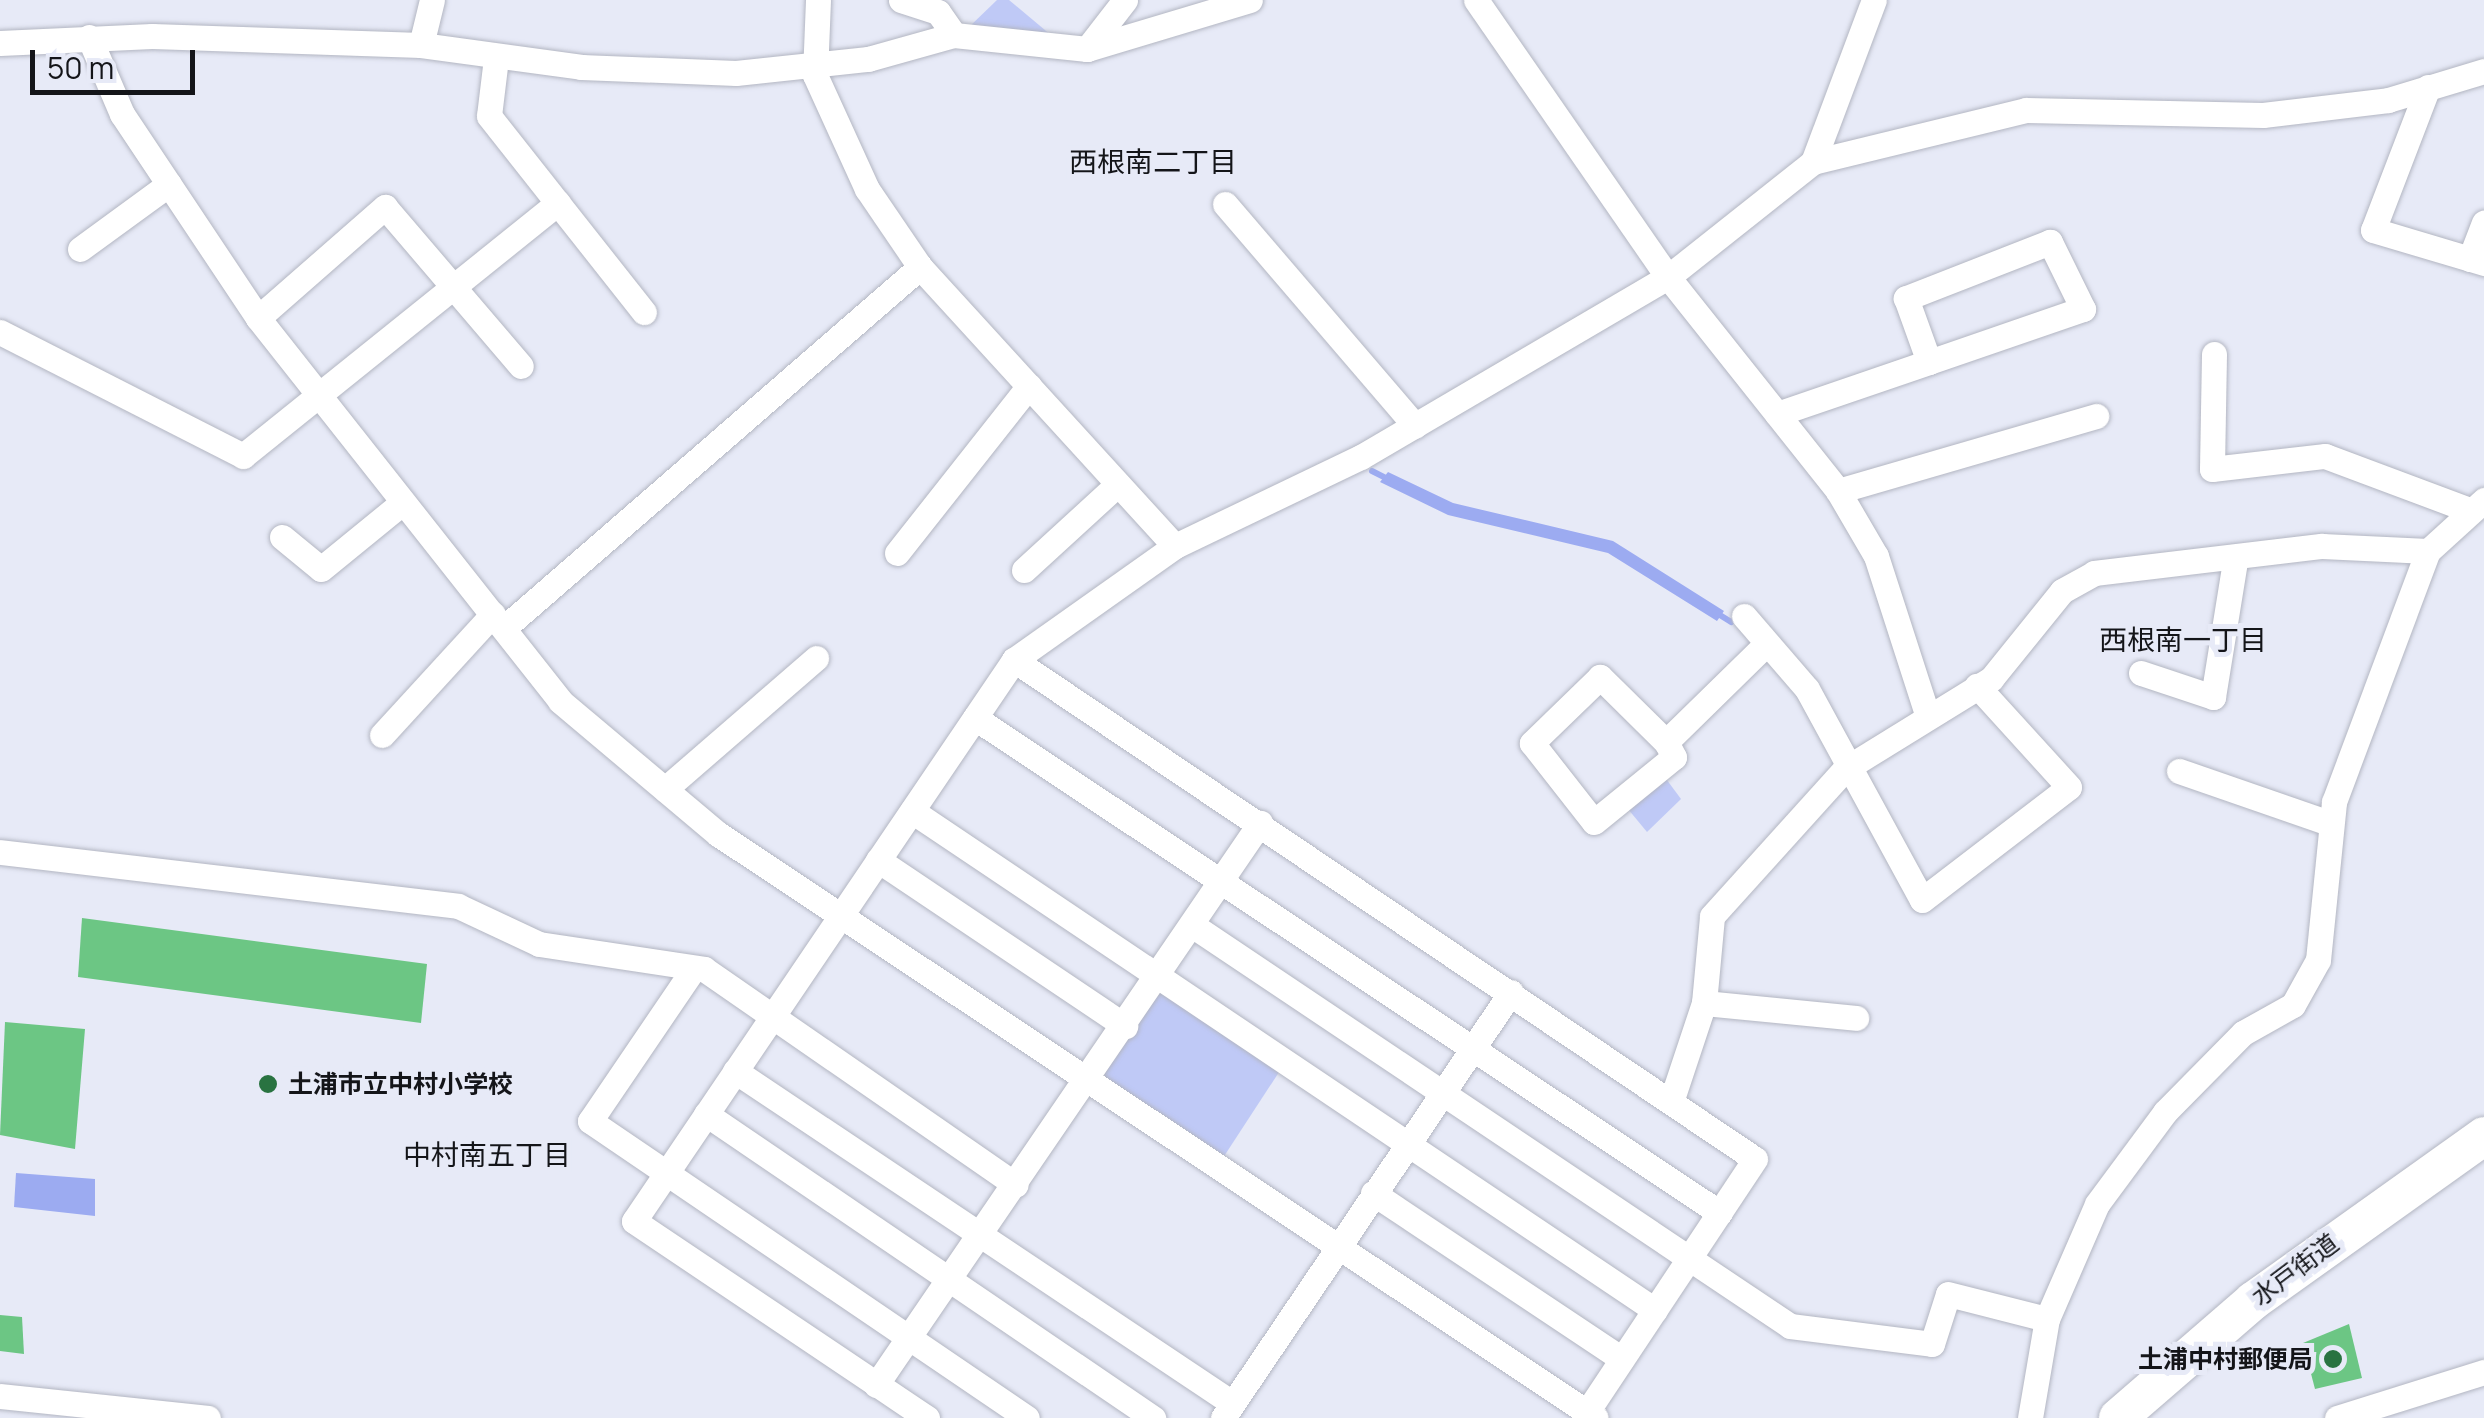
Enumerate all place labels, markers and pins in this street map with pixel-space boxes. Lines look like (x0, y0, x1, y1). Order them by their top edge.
place label: 土浦市立中村小学校 (288, 1069, 513, 1099)
marker: 土浦市立中村小学校 (257, 1073, 279, 1095)
place label: 土浦中村郵便局 (2138, 1344, 2313, 1374)
marker: 土浦中村郵便局 (2322, 1348, 2344, 1370)

